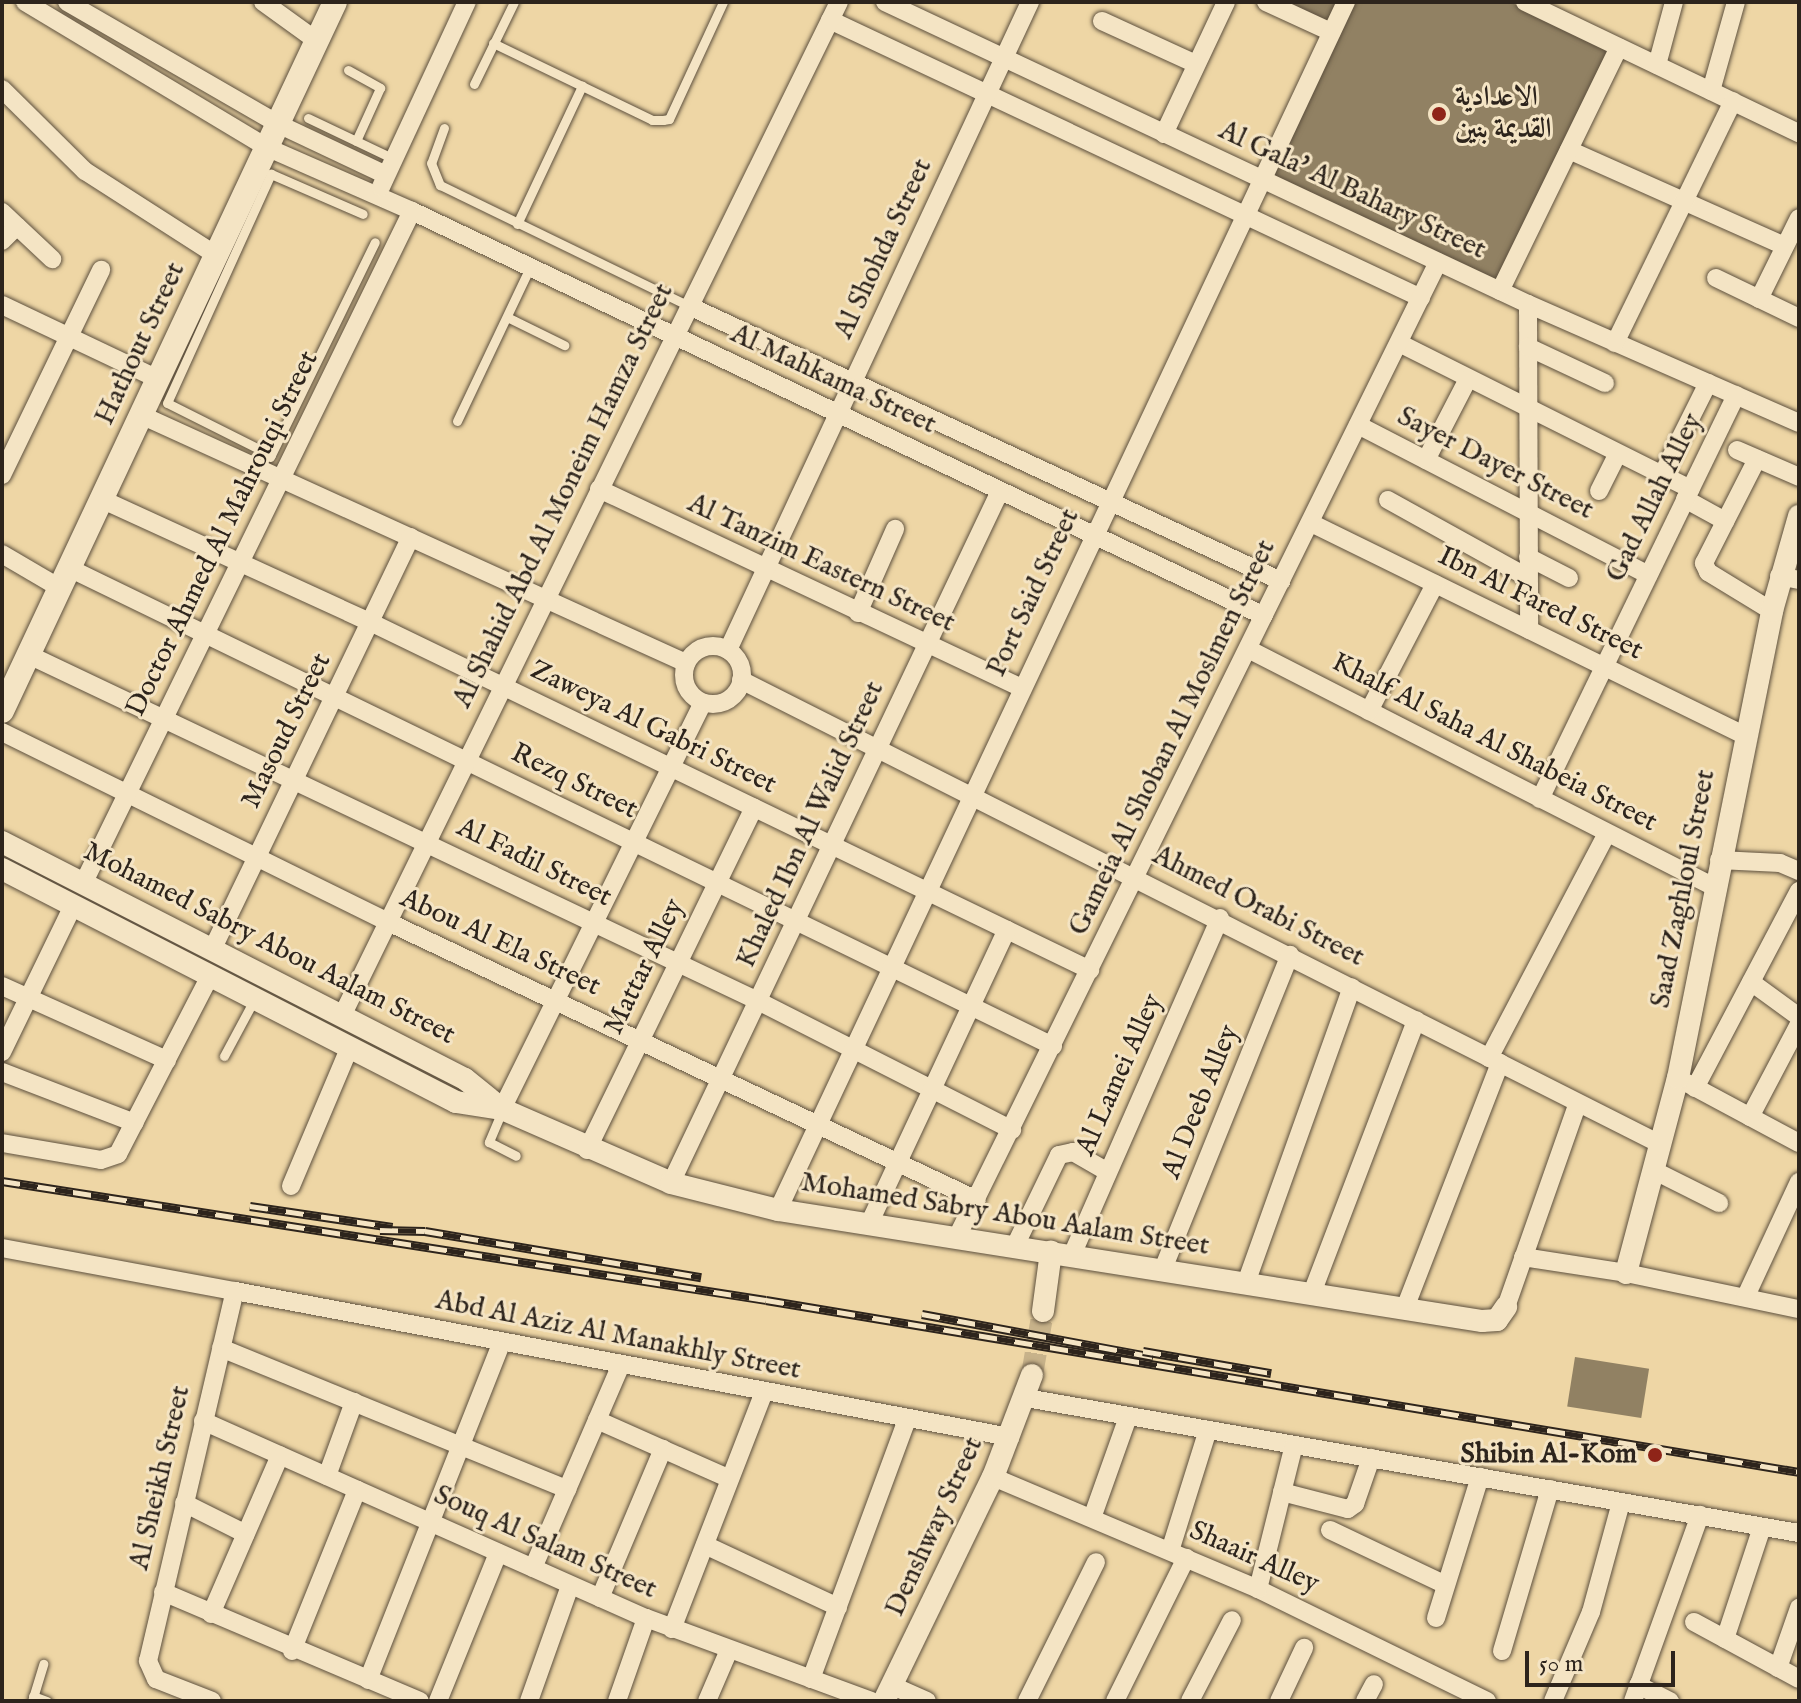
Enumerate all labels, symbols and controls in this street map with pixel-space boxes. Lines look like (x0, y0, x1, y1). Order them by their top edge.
place label: الاعدادية القديمة بنين (1455, 81, 1552, 147)
marker: الاعدادية القديمة بنين (1430, 105, 1448, 123)
street label: Al Gala' Al Bahary Street (1213, 114, 1491, 268)
street label: Al Shohda Street (828, 154, 940, 344)
street label: Hathout Street (89, 257, 193, 431)
street label: Al Shahid Abd Al Moneim Hamza Street (446, 279, 682, 713)
street label: Al Mahkama Street (725, 318, 941, 442)
street label: Doctor Ahmed Al Mahrouqi Street (120, 346, 326, 722)
street label: Sayer Dayer Street (1391, 400, 1599, 528)
street label: Gad Allah Alley (1600, 408, 1710, 588)
street label: Al Tanzim Eastern Street (682, 487, 960, 641)
street label: Port Said Street (981, 504, 1087, 682)
street label: Gameia Al Shoban Al Moslmen Street (1062, 535, 1284, 941)
street label: Ibn Al Fared Street (1432, 540, 1648, 668)
street label: Khalf Al Saha Al Shabeia Street (1326, 646, 1662, 840)
street label: Masoud Street (235, 648, 339, 814)
street label: Zaweya Al Gabri Street (524, 654, 782, 802)
street label: Khaled Ibn Al Walid Street (730, 677, 892, 973)
street label: Rezq Street (505, 737, 643, 827)
street label: Saad Zaghloul Street (1644, 767, 1724, 1011)
street label: Al Fadil Street (451, 811, 617, 915)
street label: Mohamed Sabry Abou Aalam Street (78, 835, 460, 1053)
street label: Ahmed Orabi Street (1147, 839, 1369, 975)
street label: Abou Al Ela Street (395, 882, 605, 1004)
street label: Mattar Alley (598, 894, 692, 1040)
street label: Al Lamei Alley (1069, 989, 1171, 1161)
street label: Al Deeb Alley (1155, 1020, 1247, 1184)
street label: Mohamed Sabry Abou Aalam Street (799, 1166, 1211, 1264)
street label: Abd Al Aziz Al Manakhly Street (433, 1284, 803, 1388)
street label: Al Sheikh Street (124, 1383, 198, 1573)
street label: Denshway Street (879, 1432, 991, 1622)
place label: Shibin Al-Kom (1461, 1438, 1637, 1472)
marker: Shibin Al-Kom (1644, 1444, 1666, 1466)
street label: Souq Al Salam Street (428, 1479, 662, 1607)
street label: Shaair Alley (1184, 1515, 1324, 1601)
scale bar (1529, 1635, 1679, 1685)
text: 50 m (1539, 1649, 1583, 1680)

